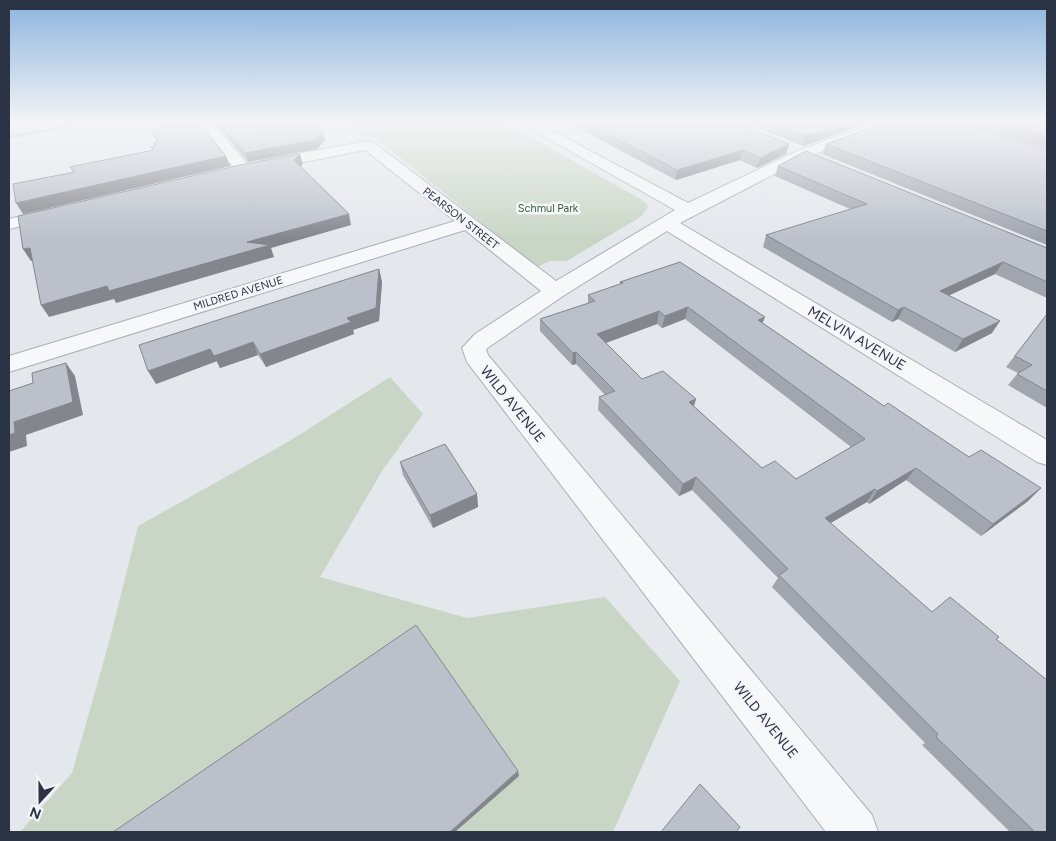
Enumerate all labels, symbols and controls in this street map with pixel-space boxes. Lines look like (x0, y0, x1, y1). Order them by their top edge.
street label: PEARSON STREET (420, 185, 501, 252)
park label: Schmul Park (518, 202, 579, 215)
street label: MILDRED AVENUE (192, 274, 285, 313)
street label: MELVIN AVENUE (805, 303, 909, 374)
street label: WILD AVENUE (477, 363, 549, 446)
street label: WILD AVENUE (730, 679, 802, 762)
north arrow (15, 776, 65, 826)
text: N (27, 803, 44, 823)

